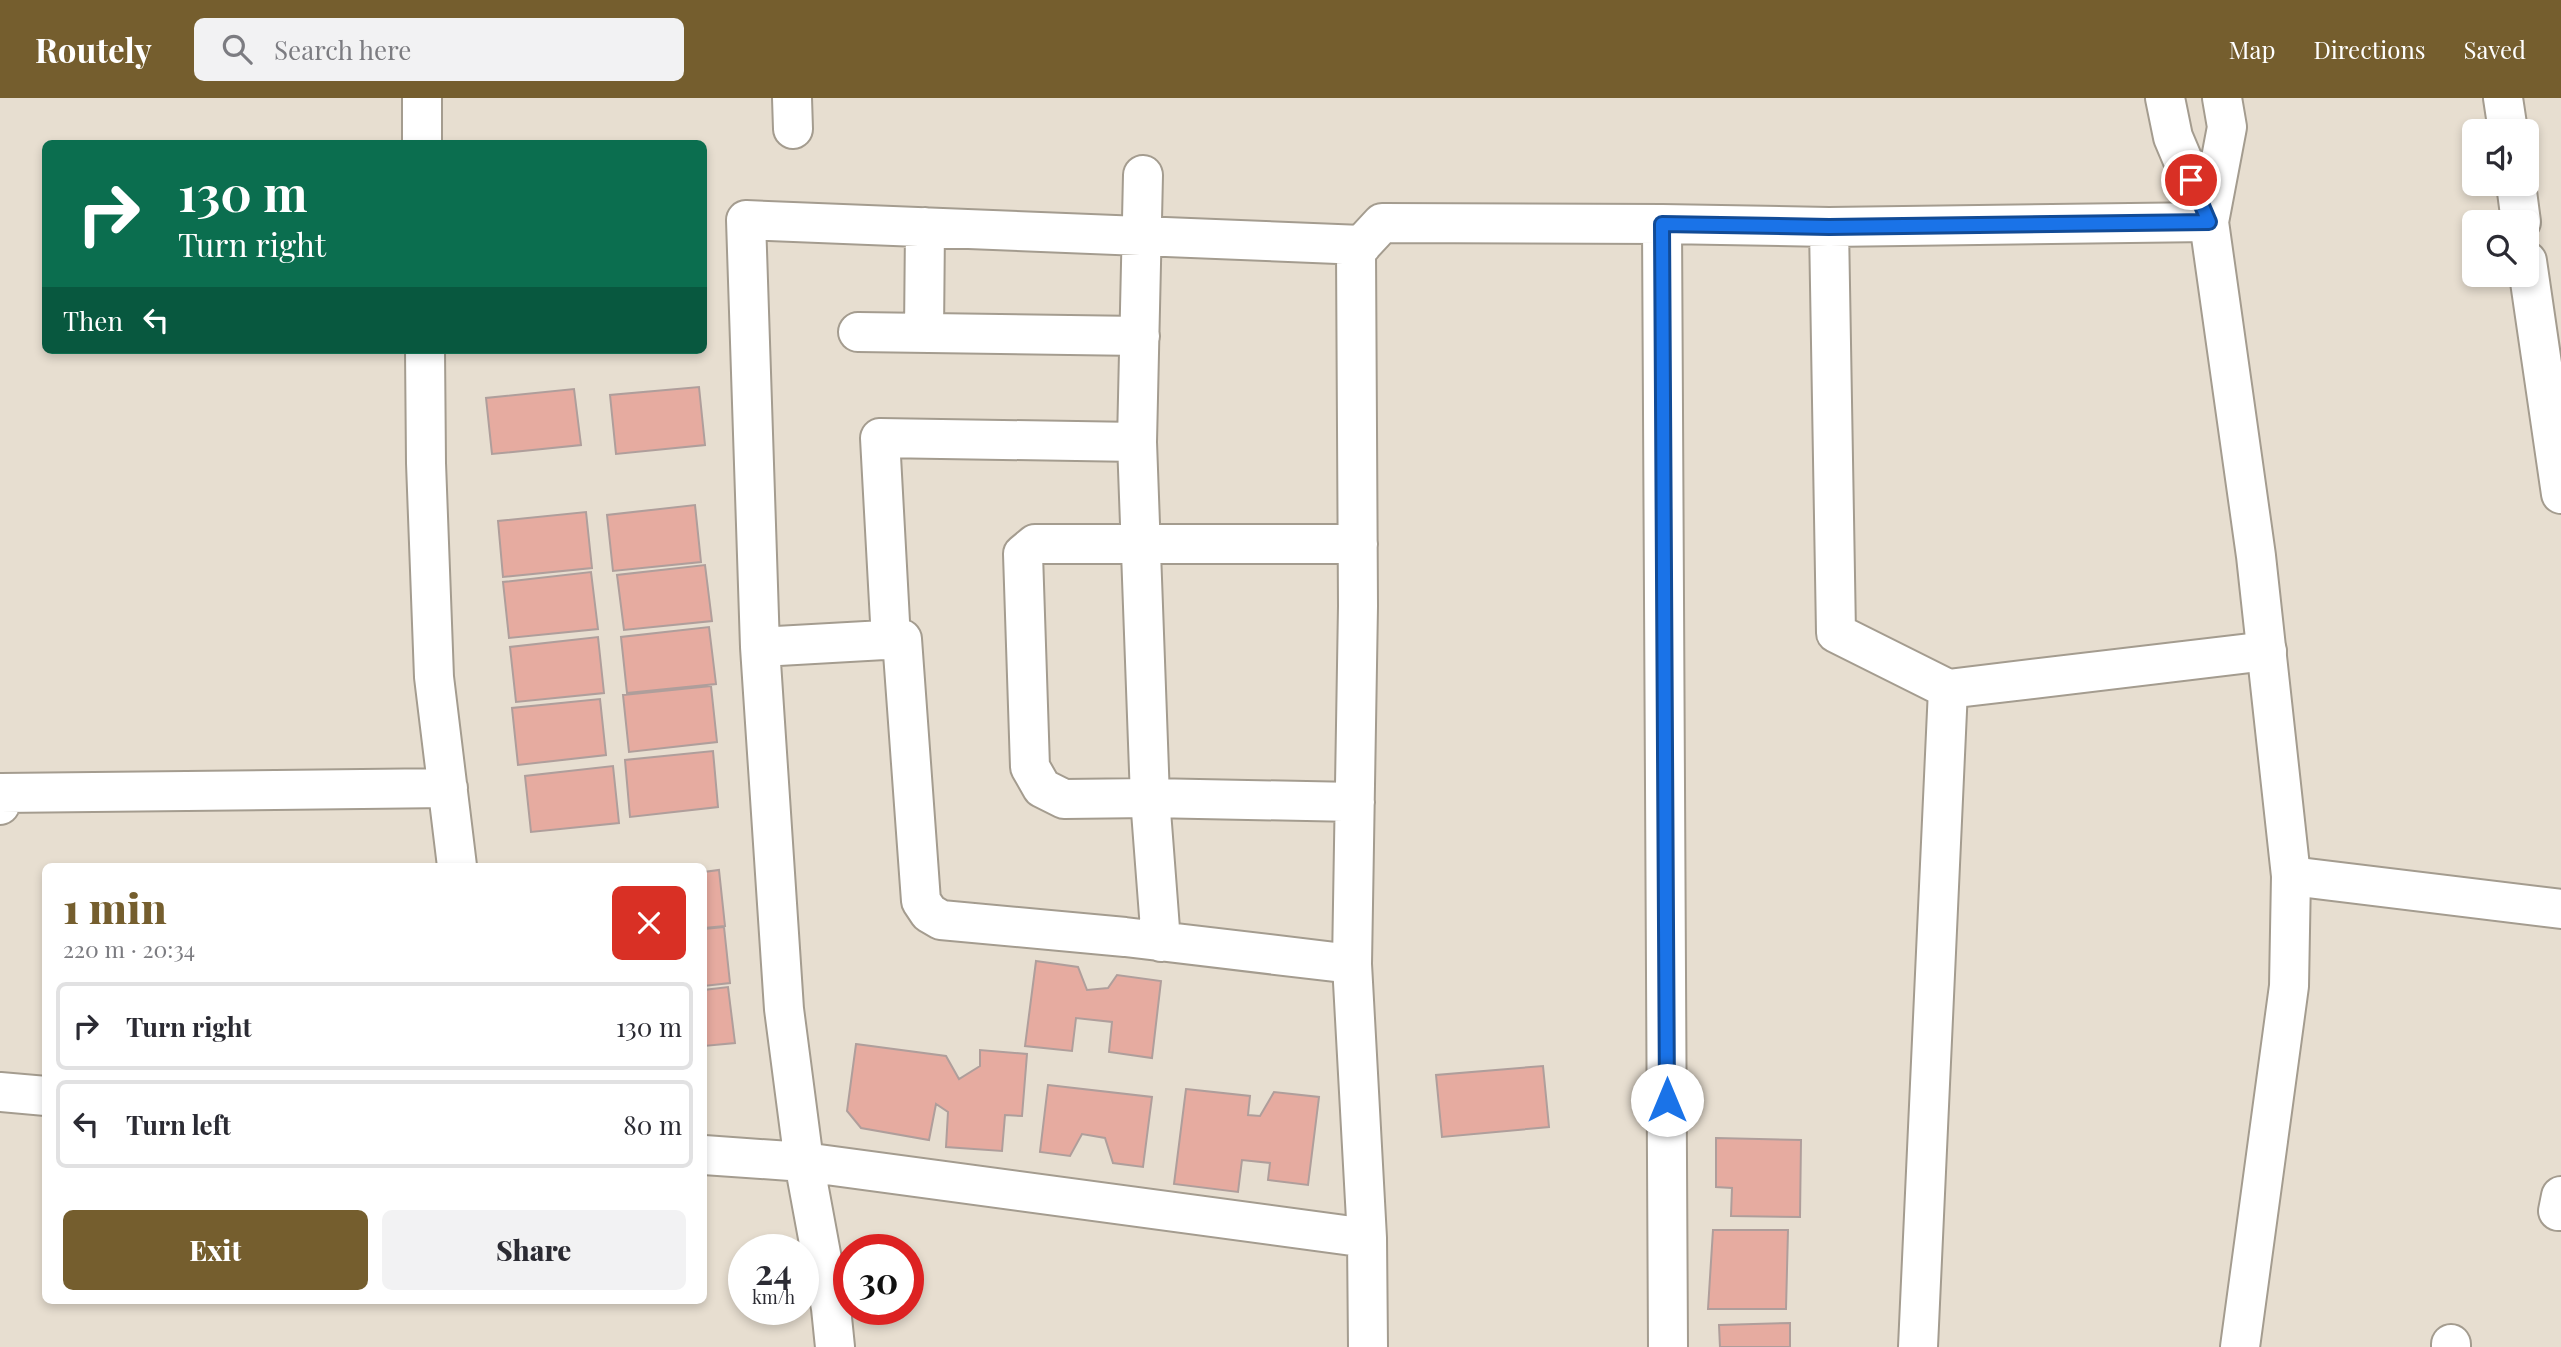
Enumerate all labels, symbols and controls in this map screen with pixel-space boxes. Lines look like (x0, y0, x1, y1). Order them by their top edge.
search box (194, 18, 684, 81)
text: Routely (35, 27, 152, 71)
icon: search (218, 30, 256, 68)
text: Search here (274, 32, 411, 67)
text: Map (2229, 33, 2275, 65)
text: Directions (2313, 33, 2426, 65)
text: Saved (2464, 33, 2526, 65)
map controls (2462, 119, 2539, 287)
button: sound (2462, 119, 2539, 196)
pin (2161, 150, 2221, 210)
text: 130 m (178, 159, 308, 224)
icon: arrive (2172, 161, 2210, 199)
icon: right (63, 168, 154, 259)
button: search (2462, 210, 2539, 287)
text: Turn right (178, 222, 326, 265)
icon: left (137, 301, 175, 339)
text: Then (63, 303, 123, 338)
text: 1 min (63, 879, 167, 935)
button: close (612, 886, 686, 960)
text: 220 m · 20:34 (63, 933, 195, 964)
icon: right (67, 1007, 105, 1045)
text: Turn right (126, 1009, 252, 1044)
text: 130 m (616, 1009, 682, 1044)
position arrow (1630, 1063, 1704, 1137)
icon: left (67, 1105, 105, 1143)
text: Turn left (126, 1107, 231, 1142)
text: 80 m (623, 1107, 682, 1142)
button: Exit (63, 1210, 368, 1290)
button: Share (382, 1210, 686, 1290)
speed limit sign: 30 (833, 1234, 924, 1325)
text: 24 (755, 1247, 792, 1294)
text: km/h (752, 1285, 795, 1309)

